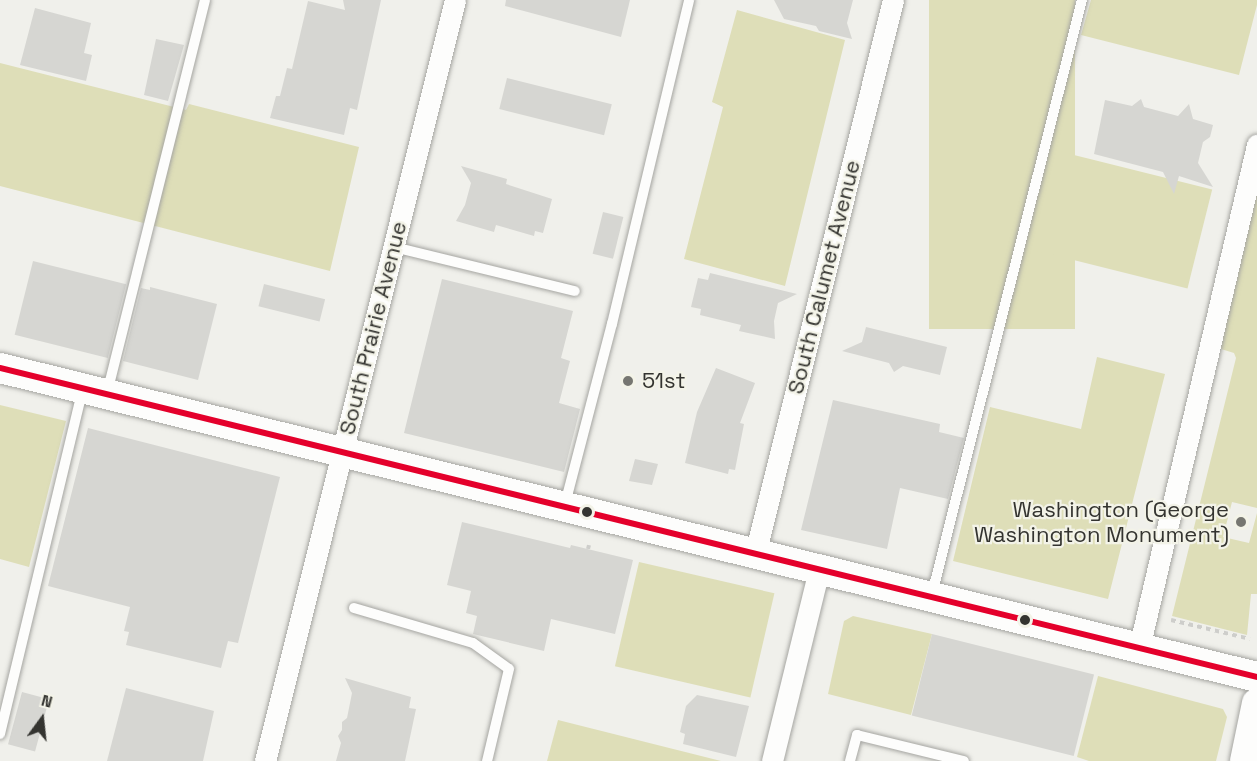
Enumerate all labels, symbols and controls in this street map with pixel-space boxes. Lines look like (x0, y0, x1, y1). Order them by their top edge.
street label: South Calumet Avenue (782, 157, 866, 397)
street label: South Prairie Avenue (334, 219, 412, 437)
place label: 51st (642, 368, 686, 394)
marker: 51st (619, 372, 637, 390)
place label: Washington (George Washington Monument) (974, 496, 1229, 548)
unlabelled marker (581, 506, 593, 518)
marker: Washington (George Washington Monument) (1234, 515, 1248, 529)
unlabelled marker (1019, 614, 1031, 626)
north arrow (12, 689, 72, 749)
text: N (39, 690, 55, 713)

